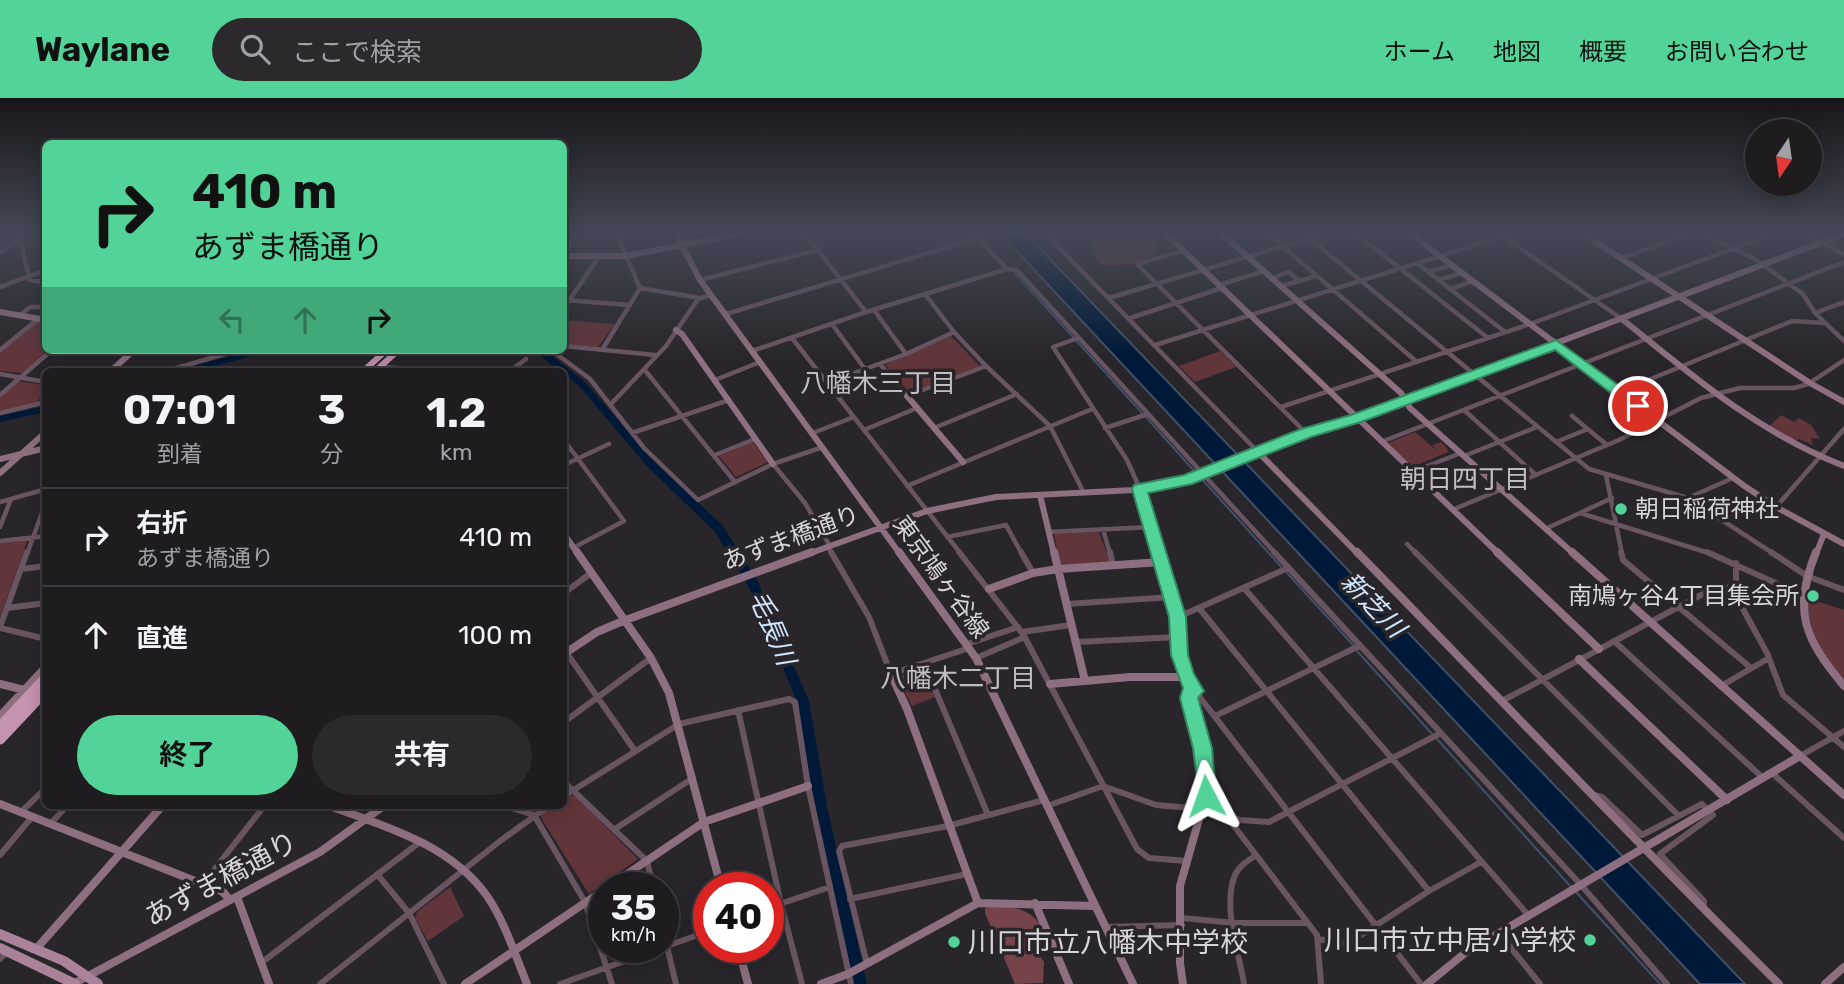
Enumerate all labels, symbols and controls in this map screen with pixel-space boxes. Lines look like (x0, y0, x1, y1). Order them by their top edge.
search box (212, 18, 702, 81)
text: Waylane (35, 30, 170, 69)
icon: search (236, 30, 274, 68)
text: ここで検索 (292, 37, 422, 68)
text: ホーム (1384, 38, 1455, 66)
text: 地図 (1493, 38, 1541, 66)
text: 概要 (1579, 38, 1627, 66)
text: お問い合わせ (1665, 38, 1809, 66)
north arrow (1745, 119, 1822, 196)
map controls (1745, 119, 1822, 196)
text: 410 m (192, 162, 337, 220)
icon: right (77, 168, 168, 259)
text: あずま橋通り (192, 228, 384, 266)
icon: left (213, 301, 251, 339)
icon: ahead (286, 301, 324, 339)
icon: right (359, 301, 397, 339)
district label: 八幡木三丁目 (800, 368, 956, 399)
pin (1608, 376, 1668, 436)
text: 07:01 (123, 385, 237, 435)
text: 3 (318, 385, 345, 435)
icon: arrive (1619, 387, 1657, 425)
text: 1.2 (426, 388, 486, 438)
text: km (440, 438, 472, 466)
text: 到着 (157, 440, 203, 468)
text: 分 (320, 440, 343, 468)
district label: 朝日四丁目 (1400, 464, 1530, 495)
place label: 朝日稲荷神社 (1635, 495, 1779, 523)
street label: あずま橋通り (719, 500, 863, 576)
marker: 朝日稲荷神社 (1613, 501, 1629, 517)
text: 右折 (136, 508, 188, 539)
street label: 東京鳩ヶ谷線 (887, 511, 995, 643)
icon: right (77, 518, 115, 556)
text: 410 m (459, 522, 532, 553)
text: あずま橋通り (136, 544, 274, 572)
water label: 新芝川 (1335, 566, 1413, 646)
place label: 南鳩ヶ谷4丁目集会所 (1568, 582, 1799, 610)
water label: 毛長川 (742, 586, 803, 673)
marker: 南鳩ヶ谷4丁目集会所 (1805, 588, 1821, 604)
icon: ahead (77, 616, 115, 654)
text: 100 m (458, 620, 532, 651)
text: 直進 (136, 623, 188, 654)
district label: 八幡木二丁目 (880, 663, 1036, 694)
button: 終了 (77, 715, 298, 795)
button: 共有 (312, 715, 532, 795)
position arrow (1169, 759, 1243, 833)
street label: あずま橋通り (139, 825, 303, 933)
speed limit sign: 40 (693, 872, 784, 963)
text: 35 (611, 887, 656, 929)
text: km/h (611, 924, 656, 946)
place label: 川口市立中居小学校 (1324, 924, 1576, 957)
place label: 川口市立八幡木中学校 (968, 926, 1248, 959)
marker: 川口市立中居小学校 (1582, 932, 1598, 948)
marker: 川口市立八幡木中学校 (946, 934, 962, 950)

